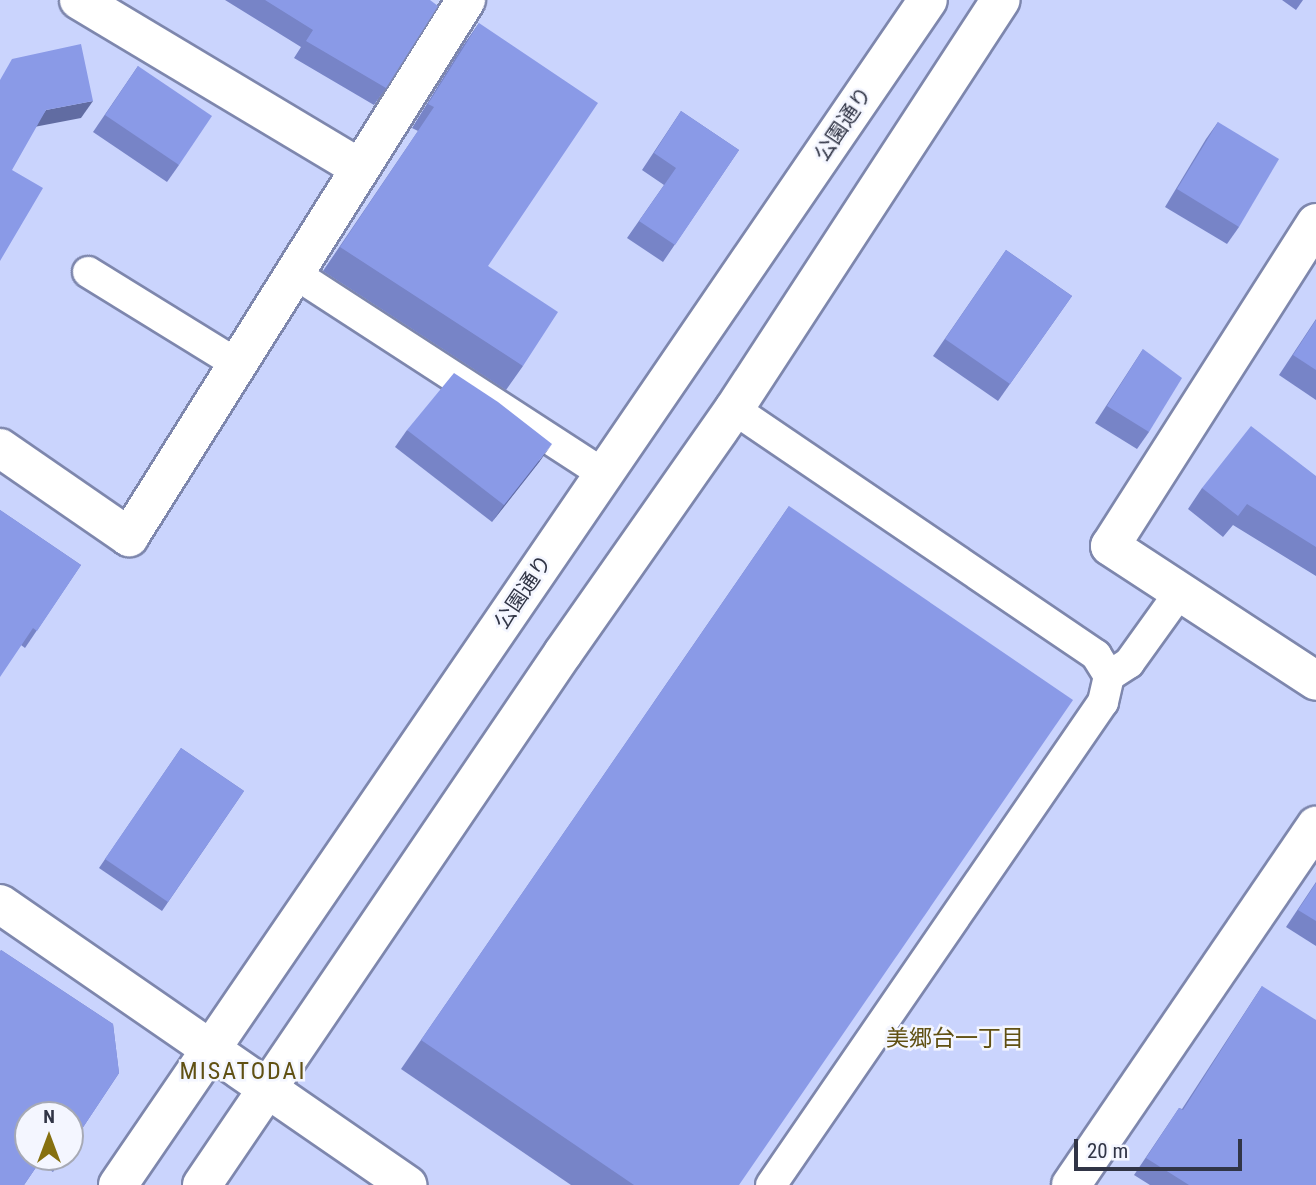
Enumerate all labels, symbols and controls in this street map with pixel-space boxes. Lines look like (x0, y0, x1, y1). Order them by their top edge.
street label: 公園通り (809, 82, 877, 166)
street label: 公園通り (489, 550, 557, 634)
district label: 美郷台一丁目 (886, 1025, 1024, 1053)
district label: MISATODAI (181, 1058, 305, 1086)
north arrow (14, 1101, 84, 1171)
text: N (43, 1105, 55, 1128)
scale bar (1078, 1126, 1246, 1170)
text: 20 m (1087, 1139, 1128, 1163)

